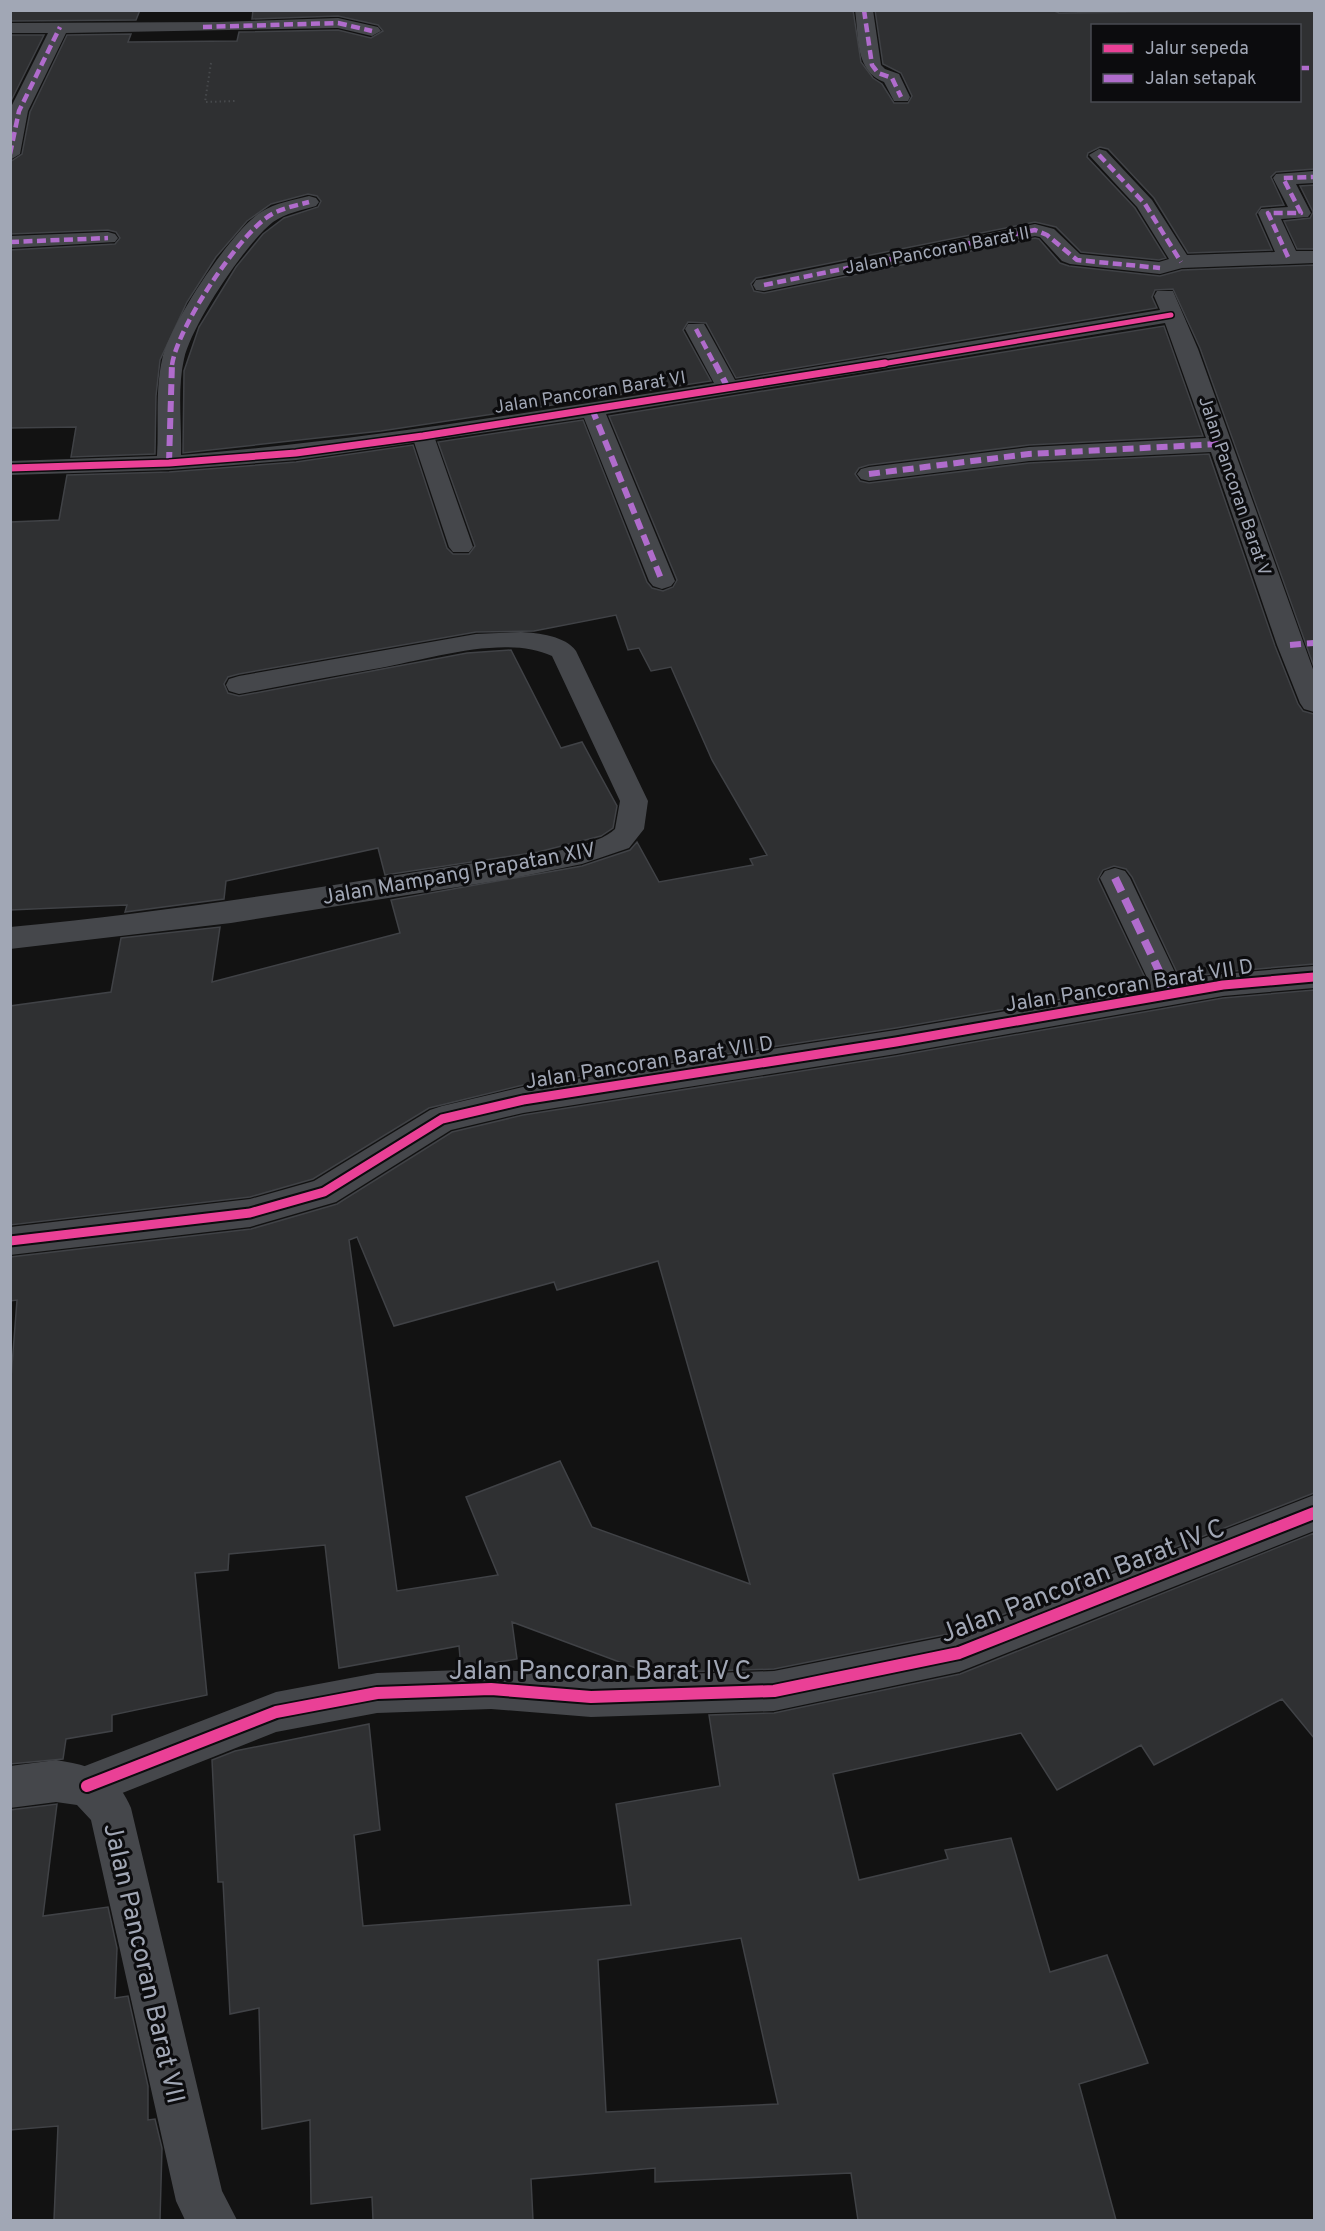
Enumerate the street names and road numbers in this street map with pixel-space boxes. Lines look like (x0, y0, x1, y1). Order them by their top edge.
street label: Jalan Pancoran Barat II (843, 222, 1032, 281)
street label: Jalan Pancoran Barat VI (493, 367, 688, 420)
street label: Jalan Pancoran Barat V (1192, 394, 1275, 579)
street label: Jalan Mampang Prapatan XIV (321, 837, 598, 912)
street label: Jalan Pancoran Barat VII D (1003, 954, 1255, 1019)
street label: Jalan Pancoran Barat VII D (523, 1031, 775, 1096)
street label: Jalan Pancoran Barat IV C (936, 1513, 1230, 1652)
street label: Jalan Pancoran Barat IV C (449, 1656, 751, 1689)
street label: Jalan Pancoran Barat VII (94, 1820, 191, 2107)

